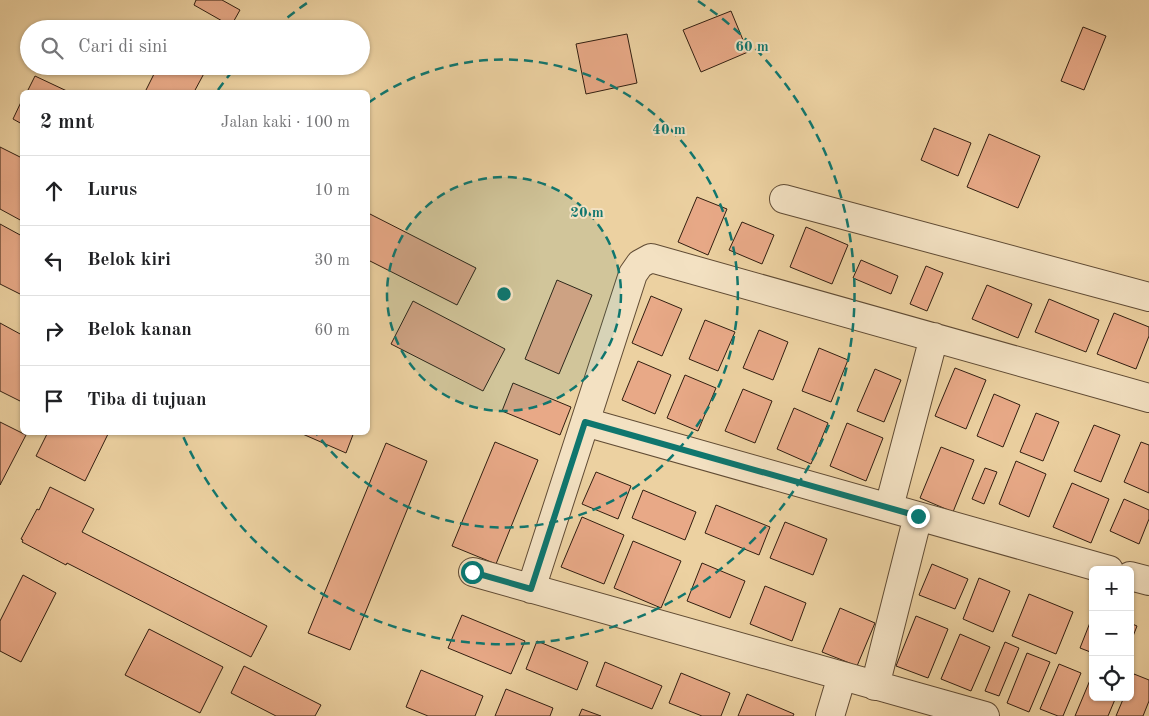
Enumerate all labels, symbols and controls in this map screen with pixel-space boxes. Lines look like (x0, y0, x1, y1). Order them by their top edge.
search box (20, 20, 370, 75)
icon: search (38, 34, 66, 62)
text: Cari di sini (78, 38, 168, 57)
text: 60 m (735, 40, 769, 55)
text: 2 mnt (40, 112, 94, 133)
text: Jalan kaki · 100 m (221, 115, 350, 131)
text: 40 m (652, 123, 686, 138)
icon: ahead (40, 177, 68, 205)
text: Lurus (87, 181, 137, 200)
text: 10 m (314, 183, 350, 199)
text: 20 m (570, 206, 604, 221)
icon: left (40, 247, 68, 275)
text: Belok kiri (87, 251, 171, 270)
text: 30 m (314, 253, 350, 269)
centre of rings (495, 285, 513, 303)
icon: right (40, 317, 68, 345)
text: Belok kanan (87, 321, 192, 340)
text: 60 m (314, 323, 350, 339)
icon: arrive (40, 387, 68, 415)
text: Tiba di tujuan (87, 391, 207, 410)
route end (907, 505, 930, 528)
route start (461, 561, 484, 584)
map controls (1089, 566, 1134, 701)
button: + (1089, 566, 1134, 611)
button: − (1089, 611, 1134, 656)
button: locate (1089, 656, 1134, 701)

